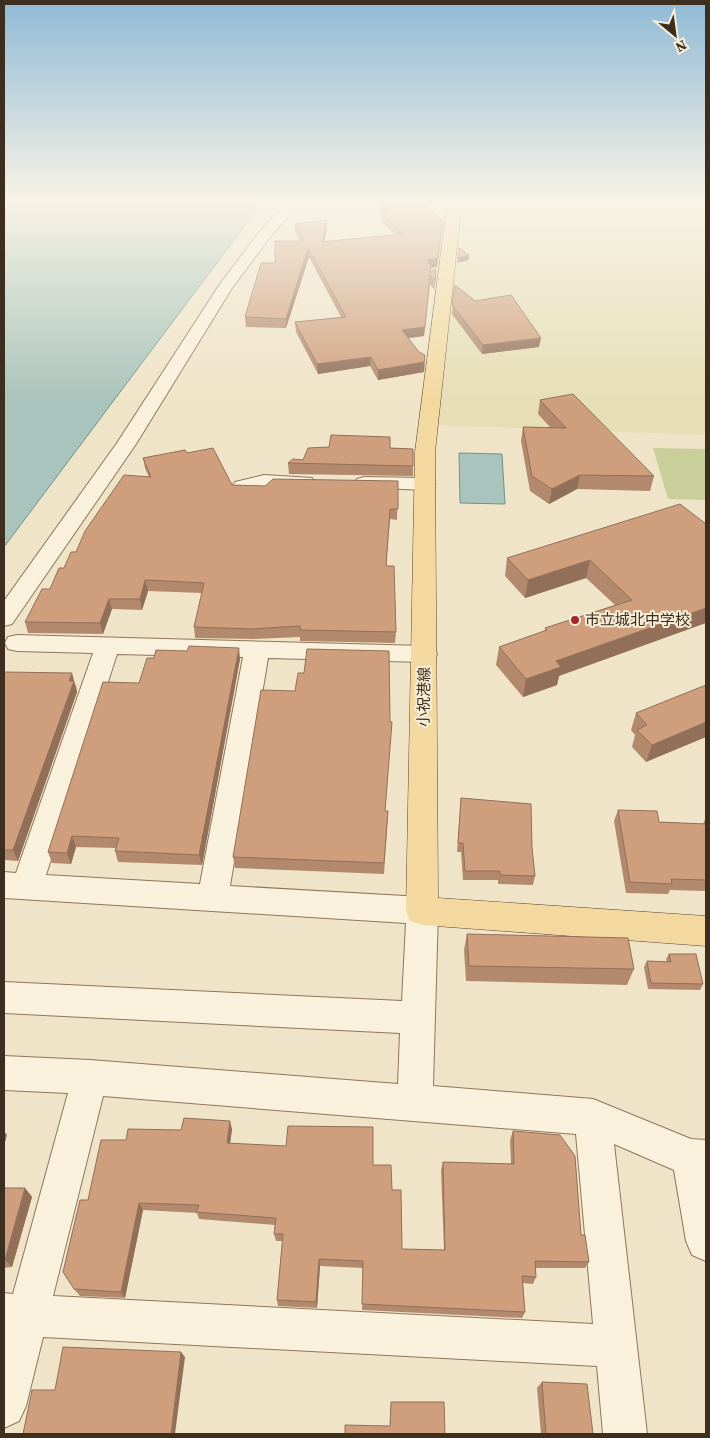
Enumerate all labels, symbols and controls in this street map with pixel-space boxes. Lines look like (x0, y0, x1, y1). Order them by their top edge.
north arrow (650, 10, 700, 60)
text: N (672, 35, 691, 58)
place label: 市立城北中学校 (585, 609, 690, 630)
marker: 市立城北中学校 (569, 614, 581, 626)
street label: 小祝港線 (412, 667, 435, 727)

